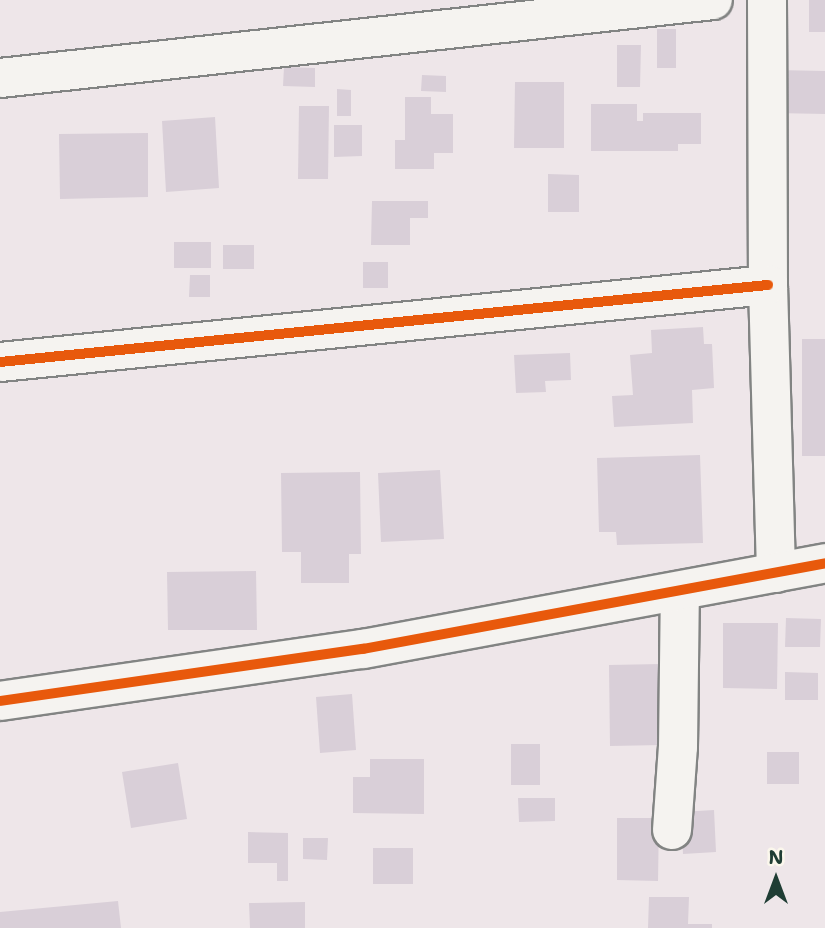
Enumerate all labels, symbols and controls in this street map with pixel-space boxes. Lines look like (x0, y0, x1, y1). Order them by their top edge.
north arrow (741, 844, 811, 914)
text: N (768, 845, 784, 870)

